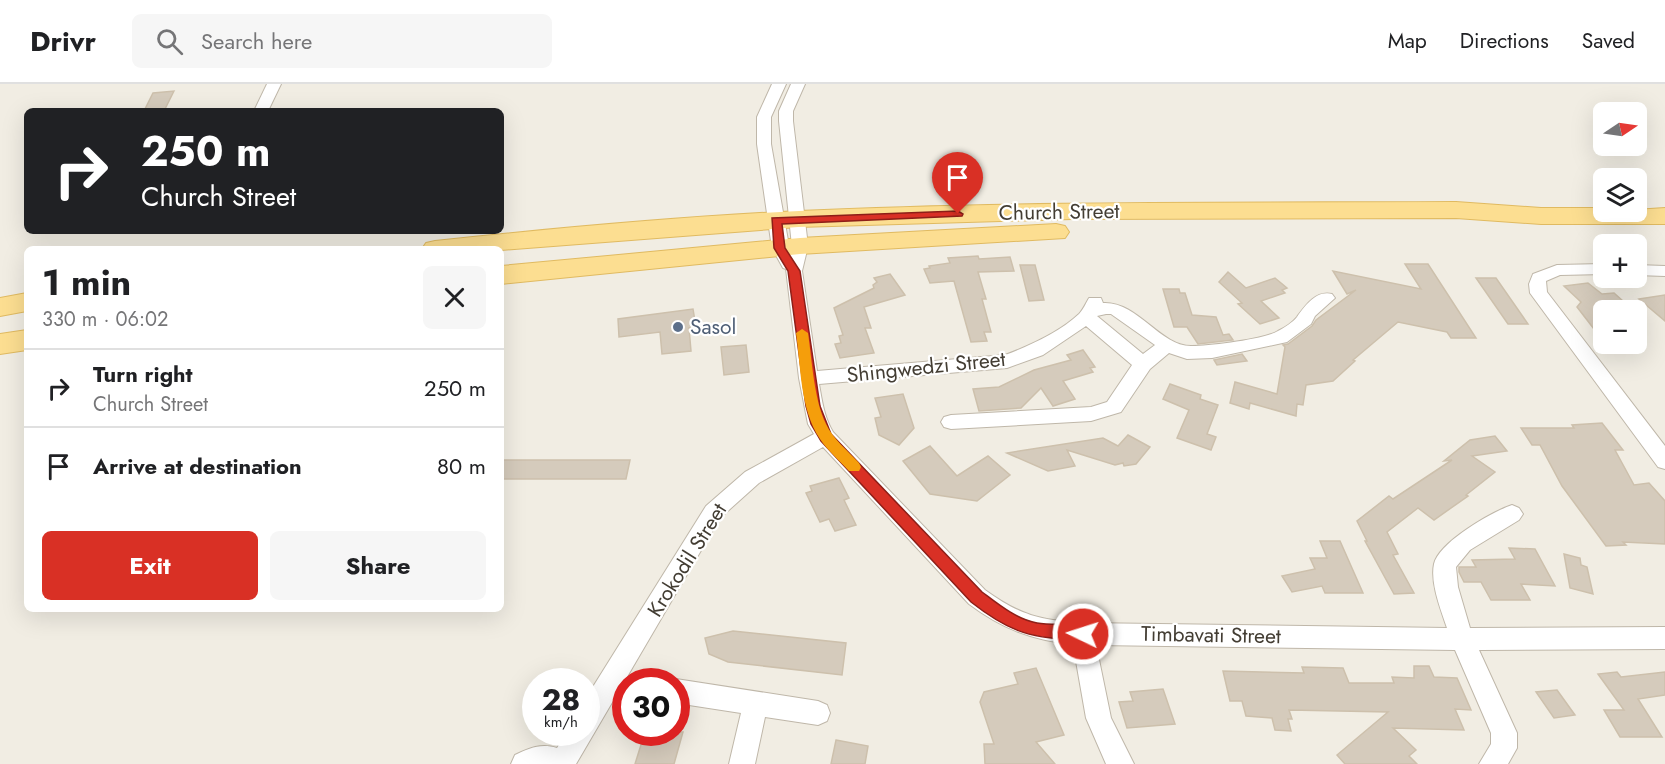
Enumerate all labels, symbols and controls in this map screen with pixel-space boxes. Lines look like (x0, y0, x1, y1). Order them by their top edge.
search box (132, 14, 552, 68)
text: Drivr (30, 21, 96, 62)
icon: search (153, 25, 186, 58)
text: Search here (201, 25, 312, 57)
text: Map (1388, 26, 1427, 56)
text: Directions (1460, 26, 1549, 56)
text: Saved (1582, 26, 1635, 56)
north arrow (1593, 102, 1647, 156)
map controls (1593, 102, 1647, 354)
text: 250 m (141, 121, 271, 182)
icon: right (42, 132, 120, 210)
pin (932, 152, 983, 214)
icon: arrive (941, 161, 974, 194)
button: layers (1593, 168, 1647, 222)
text: Church Street (141, 177, 296, 216)
street label: Church Street (998, 196, 1120, 228)
button: + (1593, 234, 1647, 288)
text: 1 min (42, 256, 131, 308)
button: close (423, 266, 486, 329)
button: − (1593, 300, 1647, 354)
text: 330 m · 06:02 (42, 305, 168, 334)
place label: Sasol (690, 312, 736, 342)
marker: Sasol (671, 320, 685, 334)
street label: Shingwedzi Street (845, 344, 1007, 390)
text: Turn right (93, 358, 193, 390)
icon: right (42, 372, 75, 405)
text: 250 m (424, 372, 486, 404)
text: Church Street (93, 390, 208, 419)
icon: arrive (42, 450, 75, 483)
text: Arrive at destination (93, 450, 302, 482)
text: 80 m (437, 450, 486, 482)
street label: Krokodil Street (640, 497, 734, 623)
button: Exit (42, 531, 258, 600)
button: Share (270, 531, 486, 600)
position arrow (1051, 602, 1115, 666)
street label: Timbavati Street (1141, 619, 1281, 651)
speed limit sign: 30 (612, 668, 690, 746)
text: 28 (542, 678, 580, 721)
text: km/h (544, 711, 578, 733)

